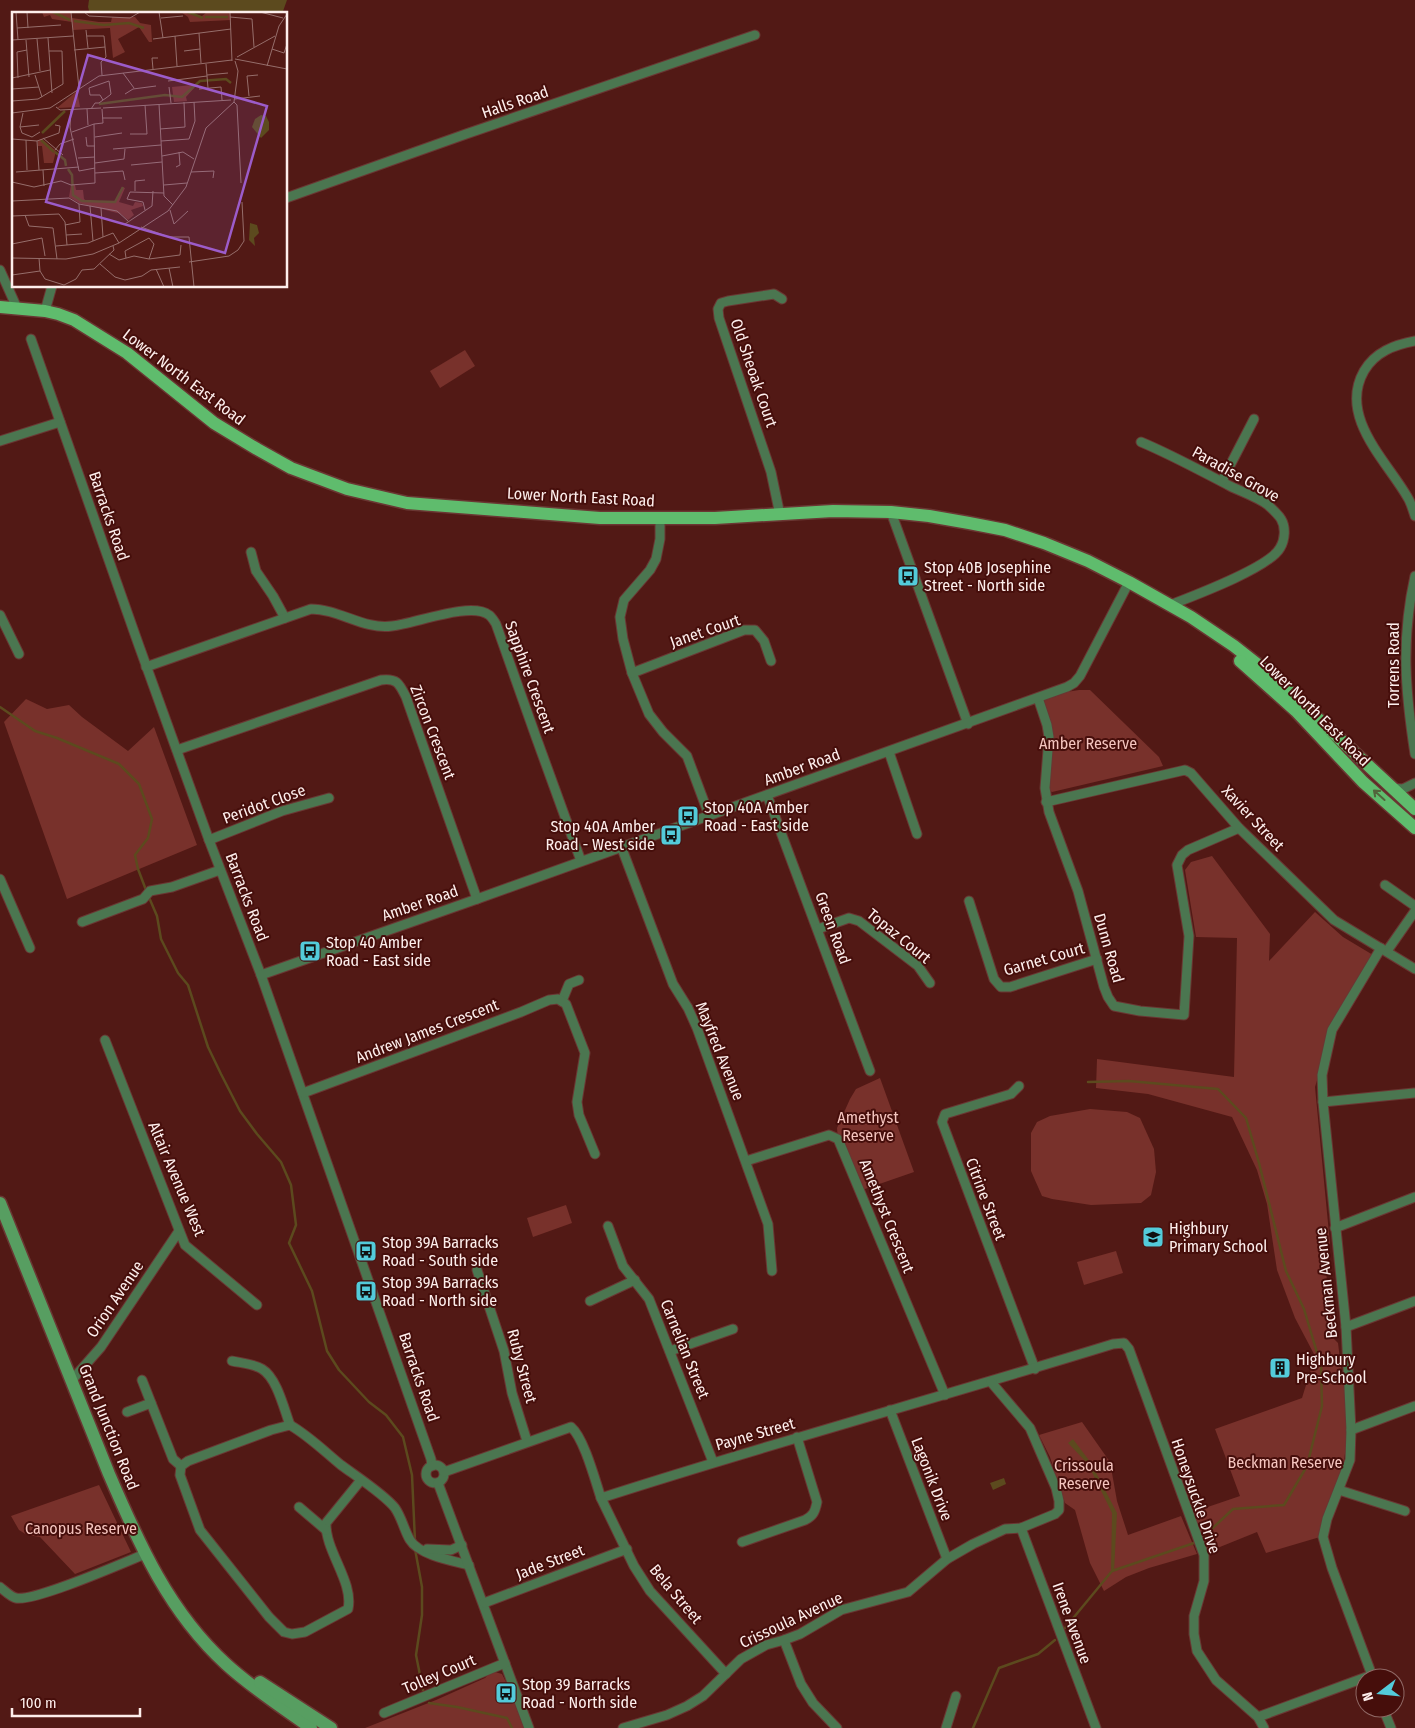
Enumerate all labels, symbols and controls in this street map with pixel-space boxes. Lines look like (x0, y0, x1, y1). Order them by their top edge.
inset map (12, 12, 288, 288)
street label: Halls Road (479, 82, 551, 122)
street label: Old Sheoak Court (727, 316, 782, 430)
street label: Lower North East Road (119, 325, 249, 429)
street label: Paradise Grove (1189, 442, 1283, 506)
street label: Barracks Road (85, 469, 133, 563)
street label: Lower North East Road (507, 484, 655, 510)
place label: Stop 40B Josephine Street - North side (924, 558, 1051, 595)
bus stop icon: Stop 40B Josephine Street - North side (896, 564, 920, 588)
street label: Janet Court (667, 610, 743, 652)
street label: Sapphire Crescent (501, 618, 559, 736)
street label: Torrens Road (1384, 622, 1403, 708)
street label: Lower North East Road (1256, 652, 1374, 770)
street label: Zircon Crescent (406, 682, 460, 783)
park label: Amber Reserve (1039, 734, 1137, 753)
street label: Amber Road (761, 744, 843, 790)
street label: Peridot Close (220, 780, 308, 828)
street label: Xavier Street (1218, 781, 1289, 855)
one-way arrow (1372, 790, 1385, 801)
place label: Stop 40A Amber Road - East side (704, 798, 809, 835)
bus stop icon: Stop 40A Amber Road - East side (676, 804, 700, 828)
place label: Stop 40A Amber Road - West side (546, 817, 655, 854)
bus stop icon: Stop 40A Amber Road - West side (659, 823, 683, 847)
street label: Barracks Road (221, 850, 273, 944)
street label: Amber Road (379, 881, 461, 925)
street label: Green Road (811, 889, 855, 967)
street label: Topaz Court (863, 905, 935, 968)
street label: Dunn Road (1090, 911, 1128, 985)
place label: Stop 40 Amber Road - East side (326, 933, 431, 970)
street label: Garnet Court (1001, 938, 1087, 980)
bus stop icon: Stop 40 Amber Road - East side (298, 939, 322, 963)
street label: Andrew James Crescent (353, 995, 502, 1067)
street label: Mayfred Avenue (692, 999, 748, 1103)
park label: Amethyst Reserve (837, 1108, 899, 1145)
street label: Altair Avenue West (144, 1119, 210, 1240)
street label: Citrine Street (962, 1155, 1011, 1243)
street label: Amethyst Crescent (856, 1156, 919, 1276)
place label: Highbury Primary School (1169, 1219, 1268, 1256)
school or university icon: Highbury Primary School (1141, 1225, 1165, 1249)
street label: Beckman Avenue (1311, 1227, 1341, 1339)
place label: Stop 39A Barracks Road - South side (382, 1233, 499, 1270)
bus stop icon: Stop 39A Barracks Road - South side (354, 1239, 378, 1263)
street label: Orion Avenue (82, 1257, 148, 1341)
place label: Stop 39A Barracks Road - North side (382, 1273, 499, 1310)
bus stop icon: Stop 39A Barracks Road - North side (354, 1279, 378, 1303)
street label: Carnelian Street (656, 1297, 714, 1402)
street label: Ruby Street (503, 1327, 541, 1406)
street label: Barracks Road (395, 1330, 443, 1424)
place label: Highbury Pre-School (1296, 1350, 1367, 1387)
building icon: Highbury Pre-School (1268, 1356, 1292, 1380)
street label: Grand Junction Road (75, 1361, 143, 1493)
street label: Payne Street (713, 1413, 798, 1454)
street label: Lagonik Drive (907, 1435, 957, 1524)
street label: Honeysuckle Drive (1167, 1436, 1225, 1556)
park label: Beckman Reserve (1228, 1453, 1343, 1472)
park label: Crissoula Reserve (1054, 1456, 1114, 1493)
park label: Canopus Reserve (25, 1519, 137, 1538)
street label: Jade Street (513, 1540, 588, 1584)
street label: Bela Street (646, 1560, 707, 1628)
street label: Irene Avenue (1048, 1580, 1096, 1666)
street label: Crissoula Avenue (736, 1588, 846, 1652)
street label: Tolley Court (400, 1650, 479, 1698)
north arrow (1355, 1668, 1405, 1718)
place label: Stop 39 Barracks Road - North side (522, 1675, 637, 1712)
bus stop icon: Stop 39 Barracks Road - North side (494, 1681, 518, 1705)
scale bar (12, 1686, 140, 1718)
text: N (1359, 1690, 1377, 1703)
text: 100 m (20, 1694, 57, 1712)

